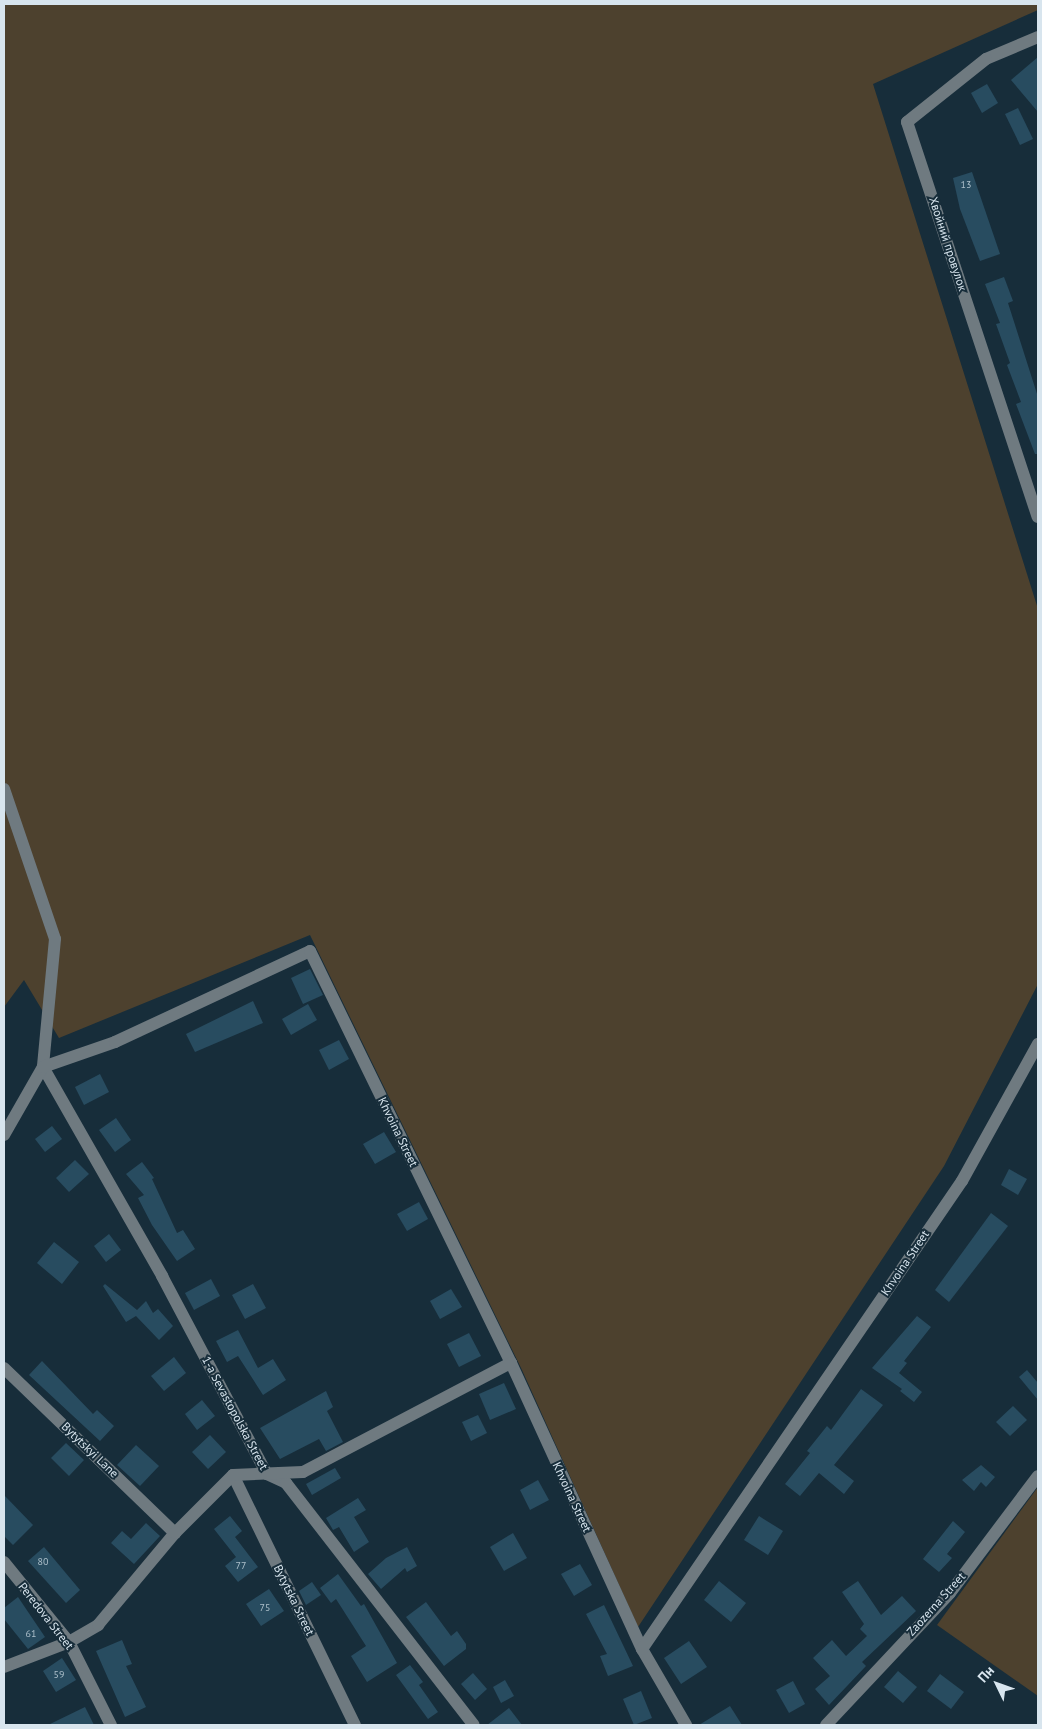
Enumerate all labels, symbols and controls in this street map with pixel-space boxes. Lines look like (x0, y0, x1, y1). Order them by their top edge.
house number: 13 (961, 179, 971, 191)
street label: Хвойний провулок (926, 195, 970, 293)
street label: Khvoina Street (375, 1095, 421, 1169)
street label: Khvoina Street (878, 1228, 932, 1298)
street label: 1-a Sevastopolska Street (199, 1354, 271, 1472)
street label: Bytytskyi Lane (59, 1419, 121, 1481)
street label: Khvoina Street (550, 1460, 594, 1534)
house number: 80 (38, 1556, 48, 1568)
house number: 77 (236, 1560, 246, 1572)
street label: Bytytska Street (271, 1562, 317, 1638)
street label: Zaozerna Street (904, 1569, 968, 1639)
street label: Peredova Street (15, 1580, 77, 1652)
house number: 75 (260, 1602, 270, 1614)
house number: 61 (26, 1628, 36, 1640)
north arrow (972, 1659, 1022, 1709)
text: Пн (974, 1662, 998, 1686)
house number: 59 (54, 1669, 64, 1681)

